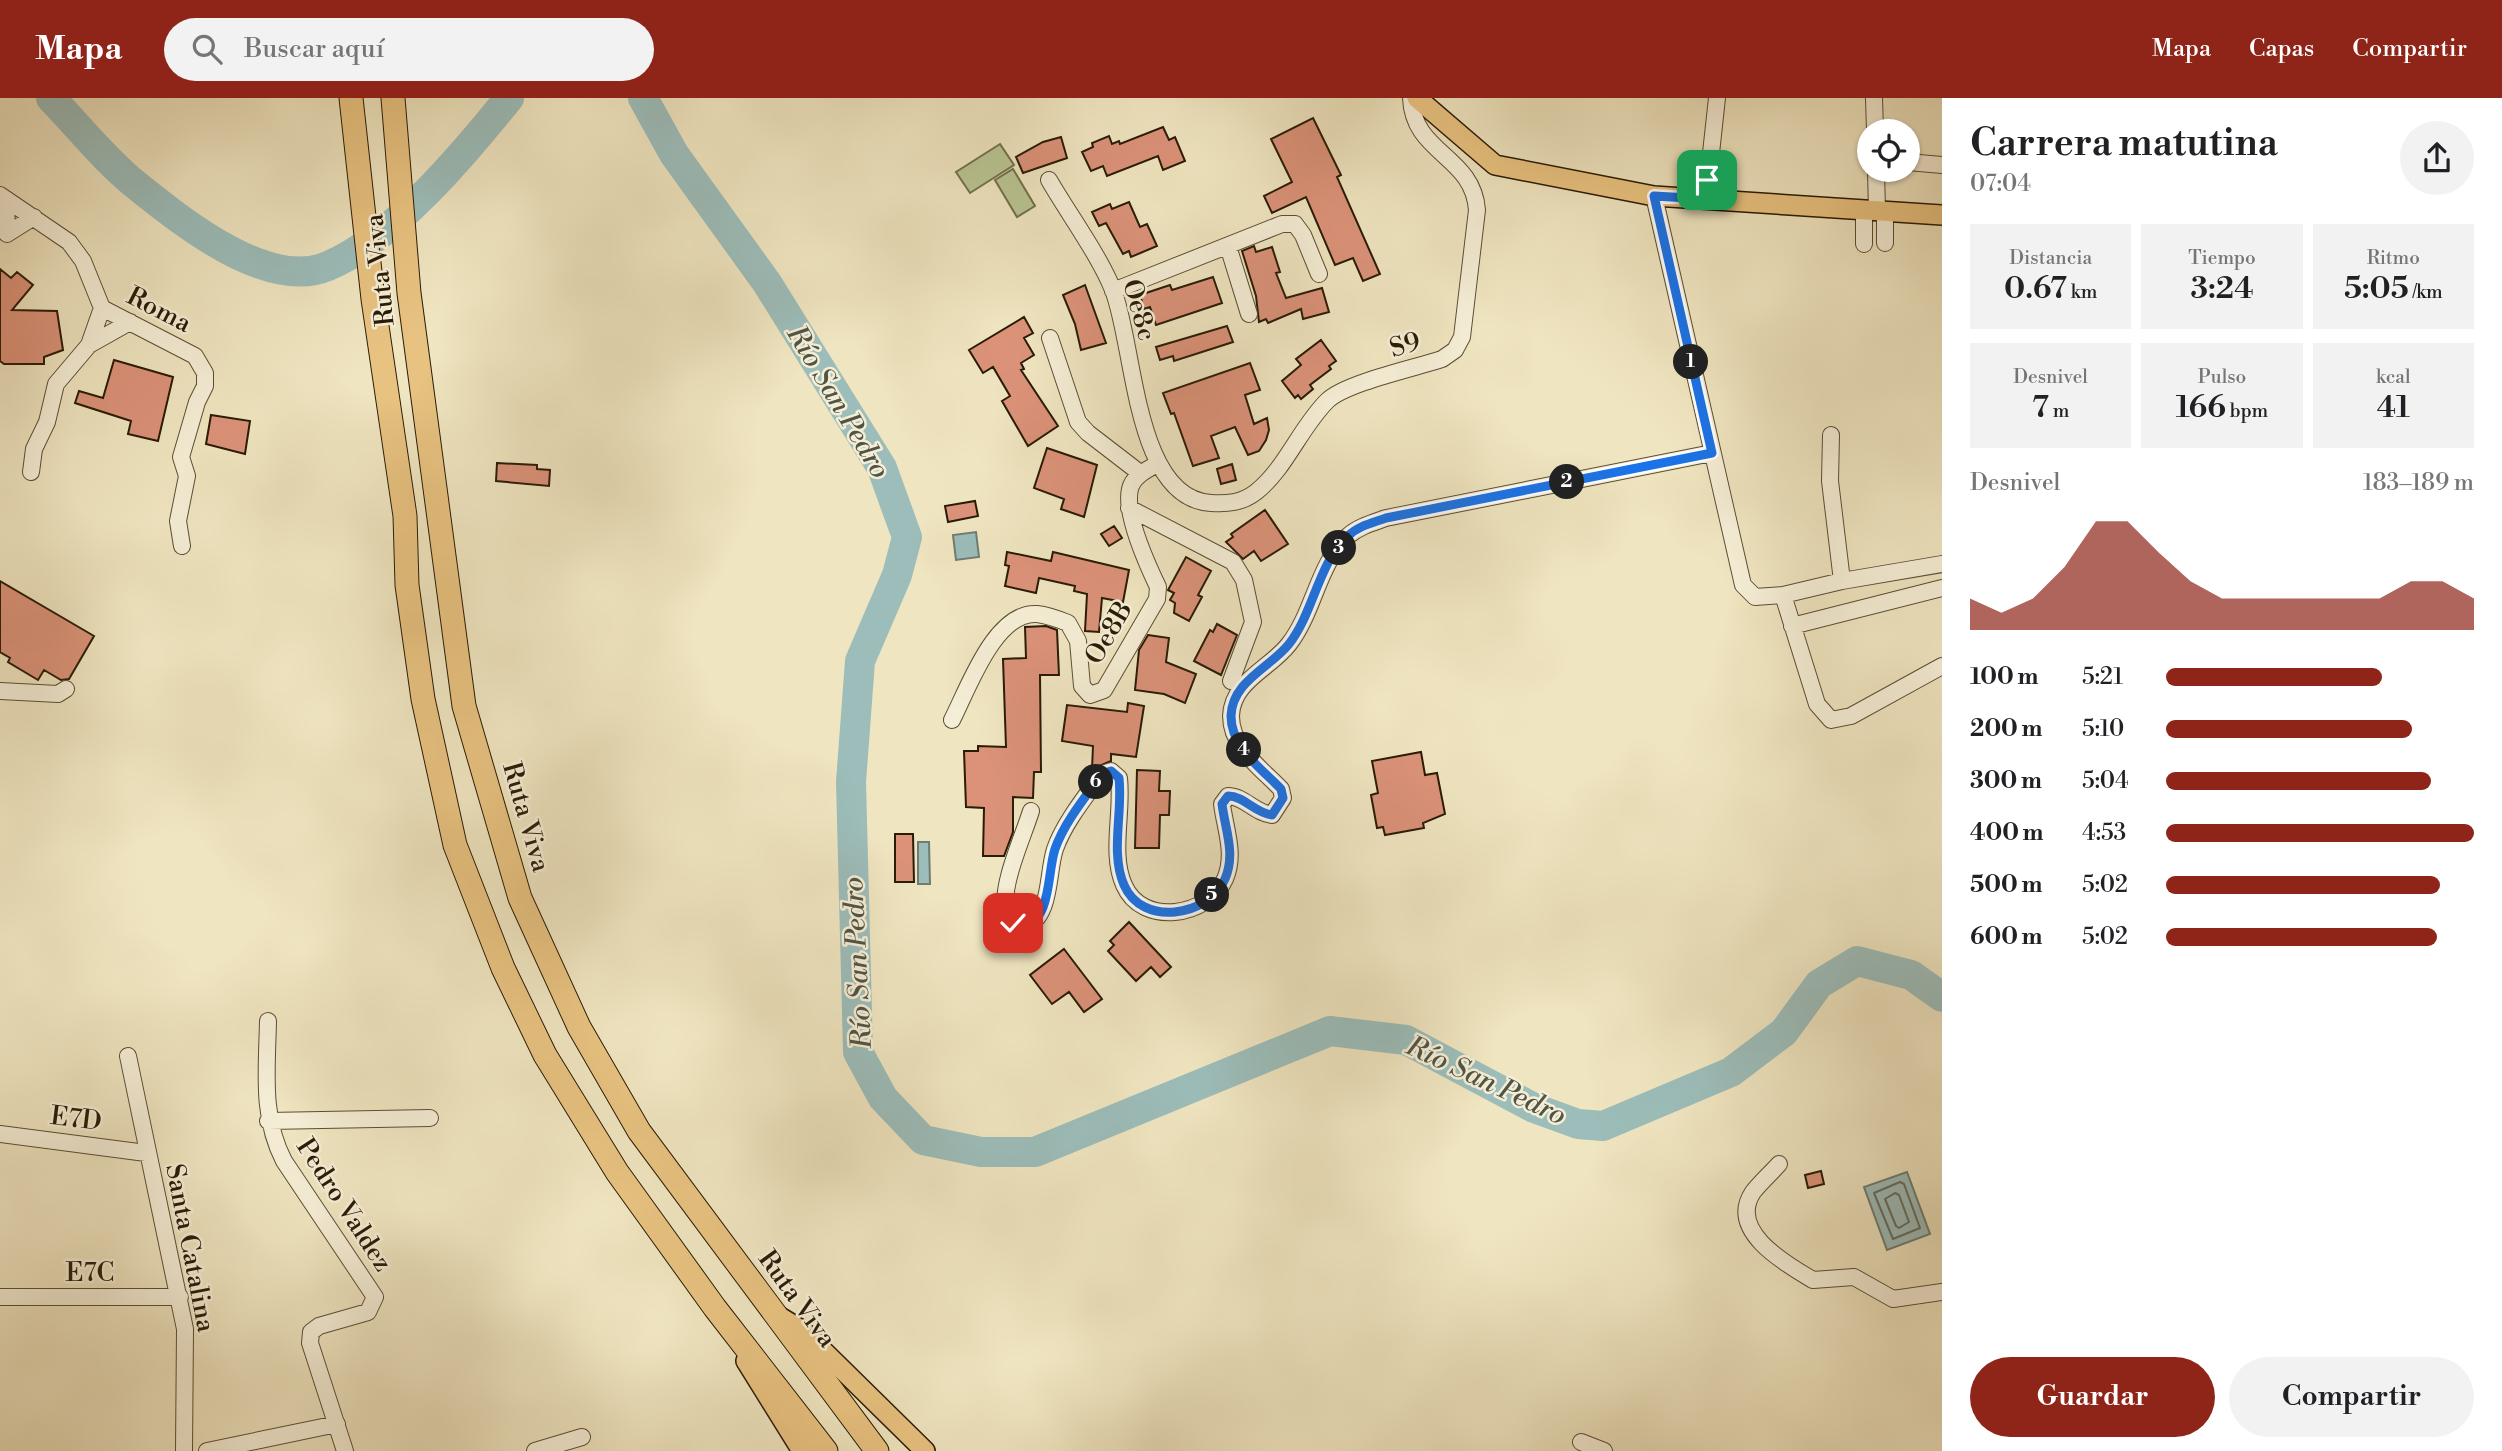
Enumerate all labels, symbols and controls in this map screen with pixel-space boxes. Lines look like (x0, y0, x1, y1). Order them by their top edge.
search box (164, 18, 654, 81)
text: Mapa (35, 29, 122, 70)
icon: search (188, 30, 226, 68)
text: Buscar aquí (244, 33, 384, 65)
text: Mapa (2152, 34, 2211, 64)
text: Capas (2249, 34, 2314, 64)
text: Compartir (2352, 34, 2467, 64)
map controls (1857, 119, 1920, 182)
button: locate (1857, 119, 1920, 182)
text: Carrera matutina (1970, 120, 2278, 167)
button: share (2400, 121, 2474, 195)
pin (1677, 150, 1737, 210)
icon: arrive (1688, 161, 1726, 199)
text: 07:04 (1970, 170, 2031, 198)
street label: Ruta Viva (358, 211, 402, 328)
text: Distancia (2009, 246, 2092, 270)
text: Tiempo (2188, 246, 2256, 270)
text: Ritmo (2367, 246, 2420, 270)
text: 0.67 (2004, 270, 2067, 308)
text: 3:24 (2190, 270, 2254, 308)
text: 5:05 (2344, 270, 2409, 308)
street label: Oe8c (1115, 276, 1163, 344)
street label: Roma (121, 280, 197, 340)
text: km (2067, 280, 2097, 304)
text: /km (2409, 280, 2443, 304)
water label: Río San Pedro (778, 318, 897, 485)
street label: S9 (1386, 325, 1424, 365)
pin: 1 (1674, 344, 1708, 380)
text: 1 (1686, 349, 1695, 373)
text: Desnivel (2013, 365, 2088, 389)
text: Pulso (2198, 365, 2246, 389)
text: kcal (2376, 365, 2411, 389)
text: 7 (2032, 389, 2049, 427)
text: 166 (2176, 389, 2226, 427)
text: 41 (2377, 389, 2410, 427)
text: m (2049, 399, 2069, 423)
text: bpm (2226, 399, 2268, 423)
pin: 2 (1550, 464, 1584, 500)
text: 2 (1561, 469, 1572, 493)
text: Desnivel (1970, 469, 2060, 497)
text: 183–189 m (2363, 469, 2474, 497)
pin: 3 (1322, 531, 1356, 566)
text: 3 (1333, 535, 1344, 559)
street label: Oe8B (1078, 596, 1140, 670)
text: 100 m (1970, 663, 2038, 691)
text: 5:21 (2082, 663, 2123, 691)
text: 200 m (1970, 715, 2042, 743)
text: 5:10 (2082, 715, 2124, 743)
pin: 4 (1226, 732, 1262, 768)
text: 4 (1237, 737, 1250, 761)
street label: Ruta Viva (495, 758, 557, 876)
pin: 6 (1078, 764, 1114, 800)
text: 300 m (1970, 767, 2042, 795)
text: 5:04 (2082, 767, 2129, 795)
text: 6 (1090, 769, 1101, 793)
text: 400 m (1970, 819, 2043, 847)
text: 4:53 (2082, 819, 2126, 847)
text: 500 m (1970, 871, 2042, 899)
text: 5:02 (2082, 871, 2128, 899)
water label: Río San Pedro (836, 876, 880, 1051)
pin: 5 (1194, 878, 1230, 912)
text: 5 (1206, 882, 1217, 906)
pin (983, 893, 1043, 953)
icon: check (994, 904, 1032, 942)
text: 600 m (1970, 923, 2043, 951)
text: 5:02 (2082, 923, 2128, 951)
water label: Río San Pedro (1400, 1028, 1572, 1133)
street label: E7D (49, 1100, 103, 1138)
street label: Pedro Valdez (289, 1132, 399, 1278)
street label: Santa Catalina (158, 1161, 222, 1336)
street label: Ruta Viva (751, 1244, 844, 1355)
street label: E7C (66, 1257, 114, 1289)
button: Guardar (1970, 1357, 2215, 1437)
button: Compartir (2229, 1357, 2474, 1437)

